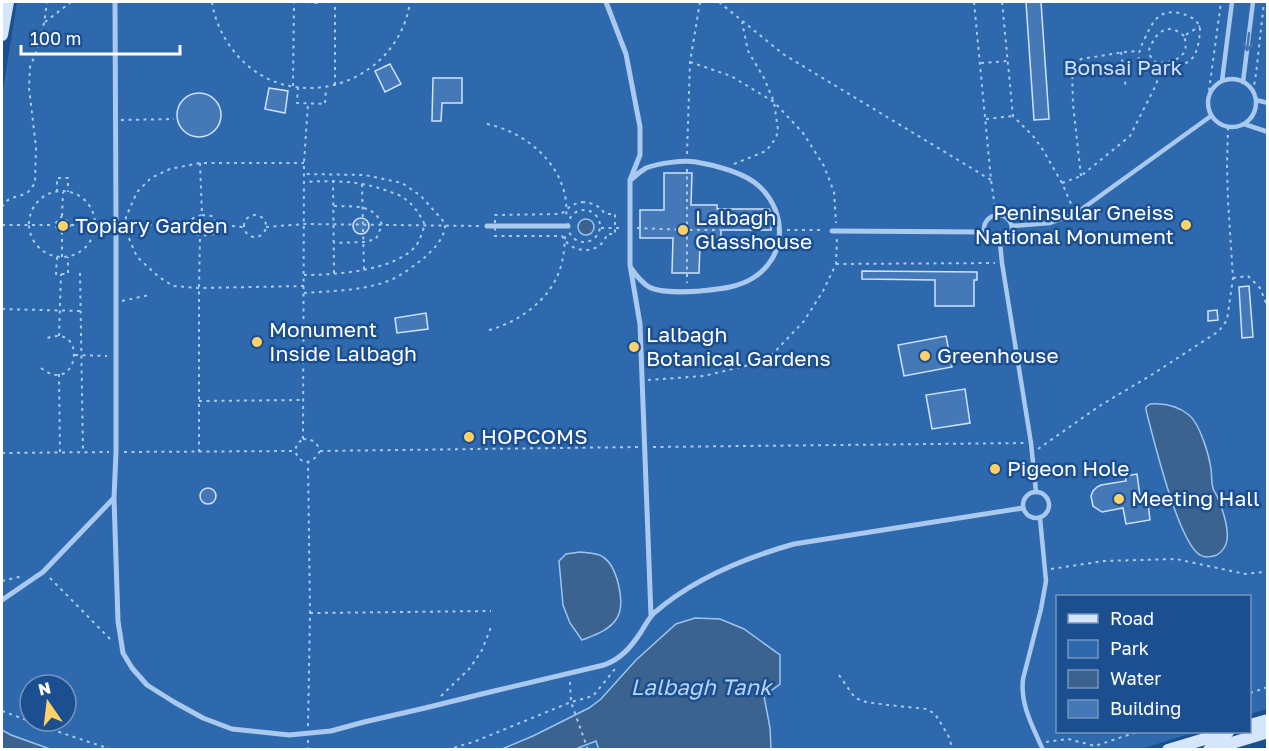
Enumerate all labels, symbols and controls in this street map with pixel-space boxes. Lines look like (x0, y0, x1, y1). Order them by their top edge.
scale bar (21, 18, 180, 56)
text: 100 m (30, 27, 81, 49)
one-way arrow (1242, 31, 1253, 51)
park label: Bonsai Park (1064, 54, 1183, 80)
place label: Peninsular Gneiss National Monument (975, 199, 1174, 249)
place label: Lalbagh Glasshouse (695, 204, 812, 254)
place label: Topiary Garden (75, 212, 228, 238)
marker: Peninsular Gneiss National Monument (1179, 218, 1193, 232)
marker: Topiary Garden (56, 219, 70, 233)
marker: Lalbagh Glasshouse (676, 223, 690, 237)
place label: Monument Inside Lalbagh (269, 316, 417, 366)
place label: Lalbagh Botanical Gardens (646, 321, 831, 371)
marker: Monument Inside Lalbagh (250, 335, 264, 349)
marker: Lalbagh Botanical Gardens (627, 340, 641, 354)
place label: Greenhouse (937, 342, 1059, 368)
marker: Greenhouse (918, 349, 932, 363)
place label: HOPCOMS (481, 423, 588, 449)
marker: HOPCOMS (462, 430, 476, 444)
place label: Pigeon Hole (1007, 455, 1130, 481)
marker: Pigeon Hole (988, 462, 1002, 476)
place label: Meeting Hall (1131, 485, 1260, 511)
marker: Meeting Hall (1112, 492, 1126, 506)
legend (1056, 595, 1251, 733)
text: Road (1110, 607, 1154, 629)
text: Park (1110, 637, 1149, 659)
text: Water (1110, 667, 1161, 689)
north arrow (18, 673, 78, 733)
water label: Lalbagh Tank (631, 673, 774, 700)
text: N (36, 677, 53, 700)
text: Building (1110, 697, 1181, 719)

